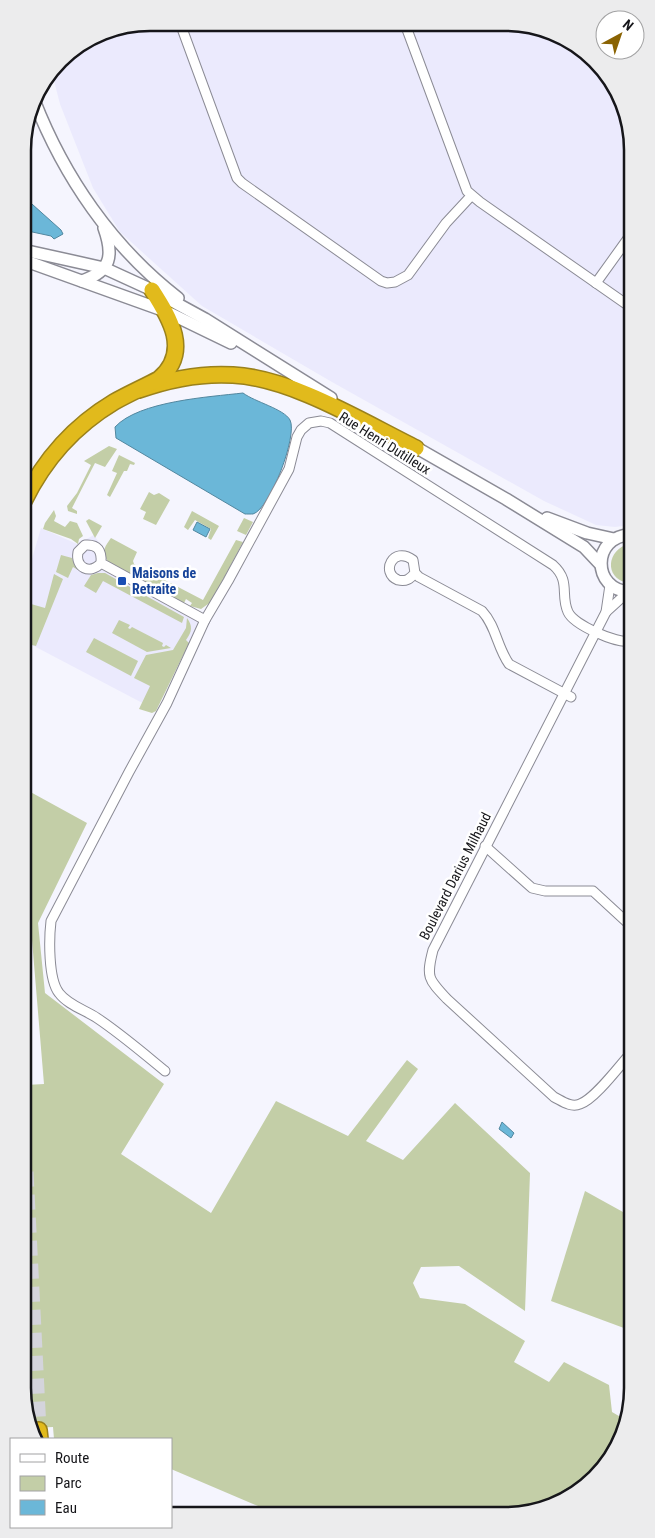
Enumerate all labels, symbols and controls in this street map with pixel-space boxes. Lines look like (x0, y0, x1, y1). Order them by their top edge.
north arrow (595, 10, 645, 60)
text: N (620, 16, 637, 34)
street label: Rue Henri Dutilleux (336, 408, 434, 478)
place label: Maisons de Retraite (132, 565, 196, 597)
marker: Maisons de Retraite (116, 575, 128, 587)
street label: Boulevard Darius Milhaud (416, 810, 494, 942)
legend (10, 1438, 172, 1528)
text: Route (55, 1449, 89, 1467)
text: Parc (55, 1474, 82, 1492)
text: Eau (55, 1499, 77, 1517)

